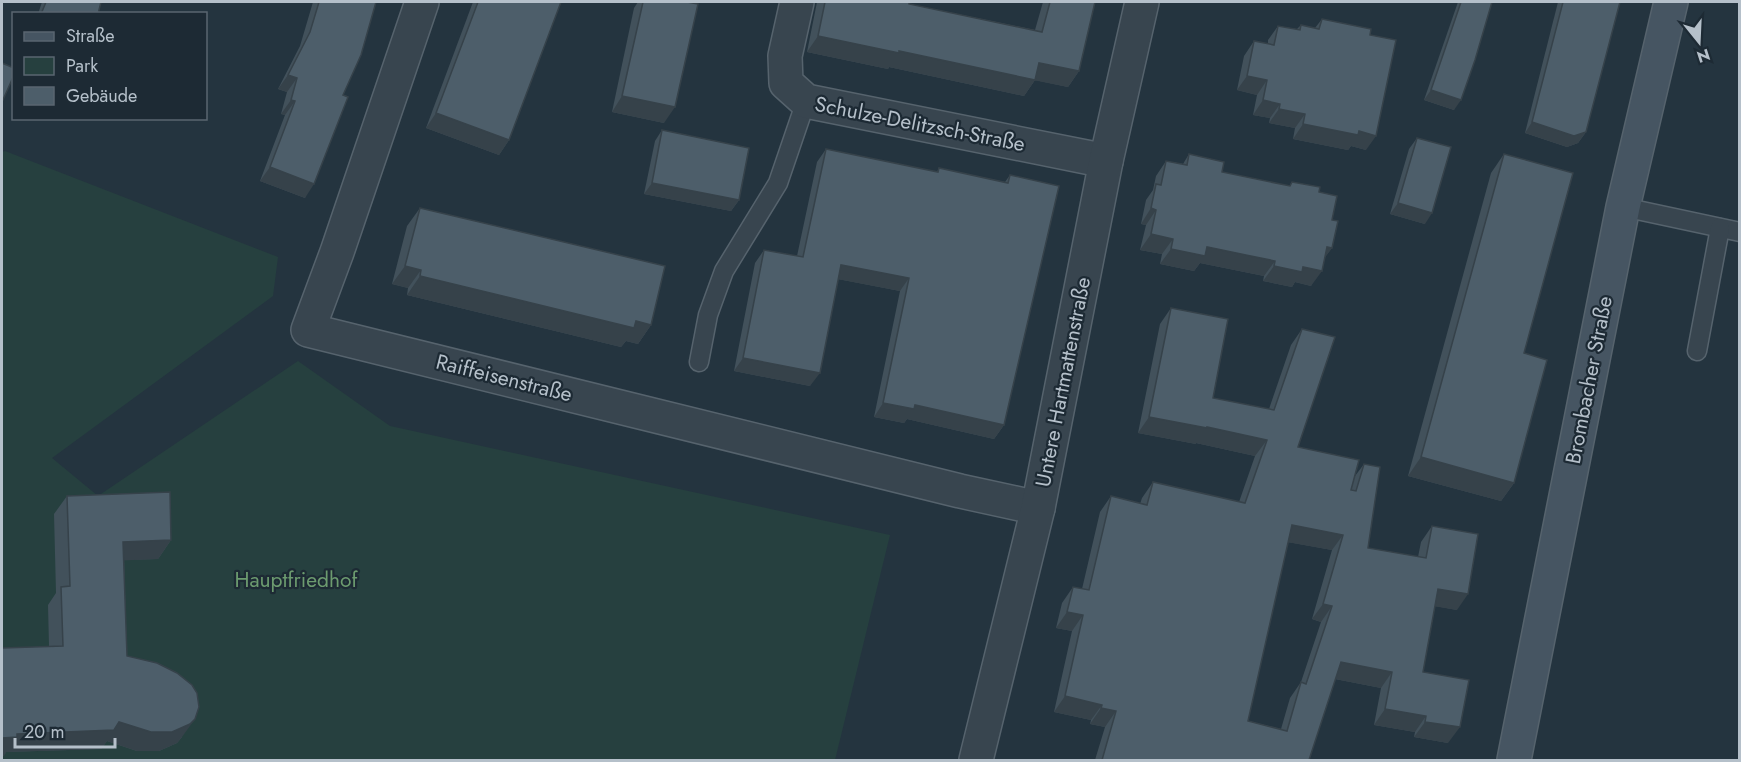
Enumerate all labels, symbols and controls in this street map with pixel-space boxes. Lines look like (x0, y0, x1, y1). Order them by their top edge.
legend (12, 12, 207, 120)
north arrow (1669, 12, 1729, 72)
text: Straße (66, 23, 114, 49)
text: N (1694, 43, 1713, 69)
text: Park (66, 53, 98, 79)
text: Gebäude (66, 83, 137, 109)
street label: Schulze-Delitzsch-Straße (812, 89, 1028, 159)
street label: Untere Hartmattenstraße (1028, 274, 1098, 490)
street label: Brombacher Straße (1558, 293, 1620, 467)
street label: Raiffeisenstraße (433, 347, 575, 409)
park label: Hauptfriedhof (234, 565, 359, 595)
scale bar (15, 711, 116, 749)
text: 20 m (24, 719, 64, 745)

